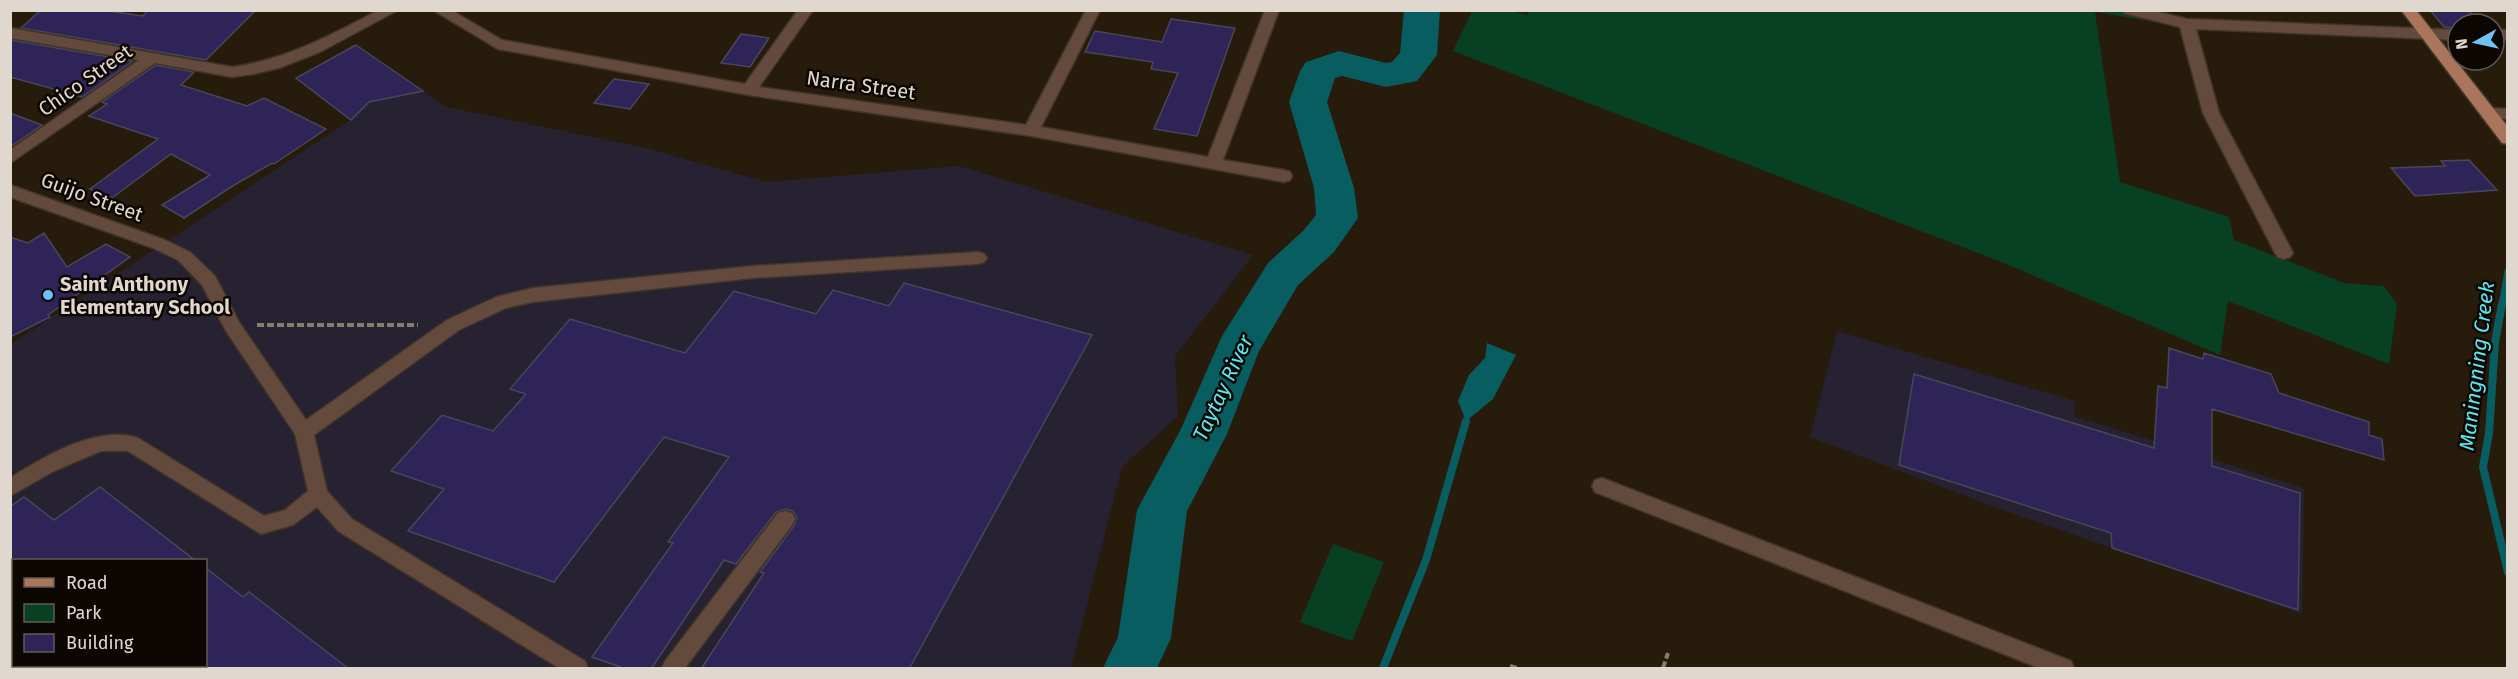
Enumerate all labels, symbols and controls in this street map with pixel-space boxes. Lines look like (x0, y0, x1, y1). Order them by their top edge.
north arrow (2446, 12, 2506, 72)
text: N (2451, 37, 2472, 51)
street label: Chico Street (34, 39, 137, 121)
street label: Narra Street (805, 65, 918, 105)
street label: Guijo Street (38, 167, 147, 227)
place label: Saint Anthony Elementary School (60, 272, 230, 319)
water label: Maningning Creek (2454, 280, 2500, 452)
marker: Saint Anthony Elementary School (41, 288, 55, 302)
water label: Taytay River (1187, 330, 1259, 445)
legend (12, 559, 207, 667)
text: Road (66, 572, 108, 594)
text: Park (66, 602, 102, 624)
text: Building (66, 632, 134, 654)

